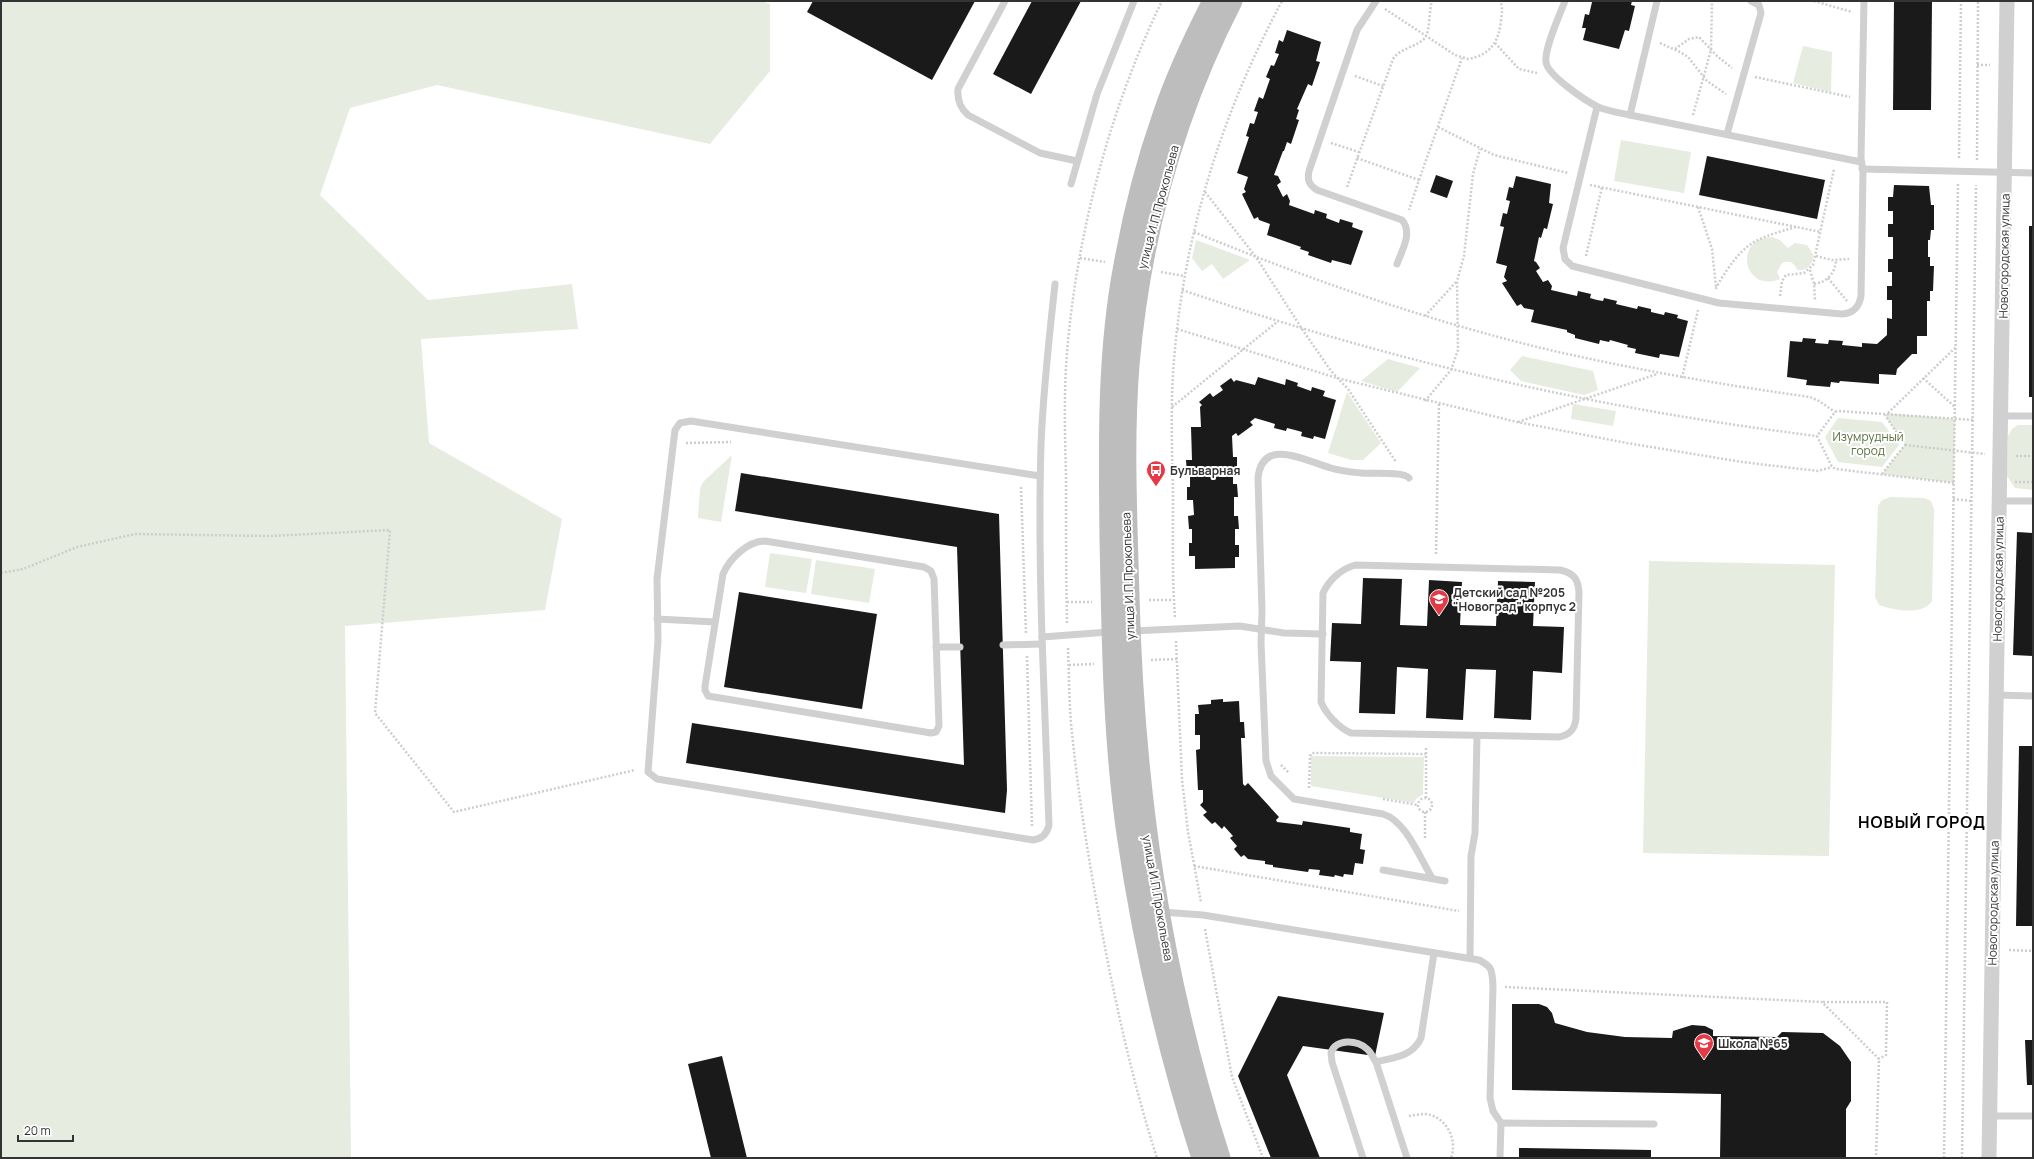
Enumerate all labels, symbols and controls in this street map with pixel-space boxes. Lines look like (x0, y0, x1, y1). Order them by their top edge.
street label: улица И.П.Прокопьева (1133, 143, 1183, 271)
street label: Новогородская улица (1994, 193, 2014, 319)
park label: Изумрудный город (1832, 428, 1904, 459)
bus stop icon: Бульварная (1145, 459, 1167, 487)
place label: Бульварная (1170, 462, 1240, 479)
street label: улица И.П.Прокопьева (1117, 512, 1139, 640)
street label: Новогородская улица (1988, 516, 2008, 642)
place label: Детский сад №205 "Новоград" корпус 2 (1453, 584, 1576, 615)
school or university icon: Детский сад №205 "Новоград" корпус 2 (1428, 588, 1450, 616)
district label: НОВЫЙ ГОРОД (1858, 811, 1986, 833)
street label: улица И.П.Прокопьева (1139, 834, 1177, 962)
street label: Новогородская улица (1983, 840, 2003, 966)
school or university icon: Школа №65 (1693, 1032, 1715, 1060)
place label: Школа №65 (1718, 1035, 1788, 1052)
scale bar (18, 1117, 73, 1143)
text: 20 m (24, 1122, 51, 1139)

